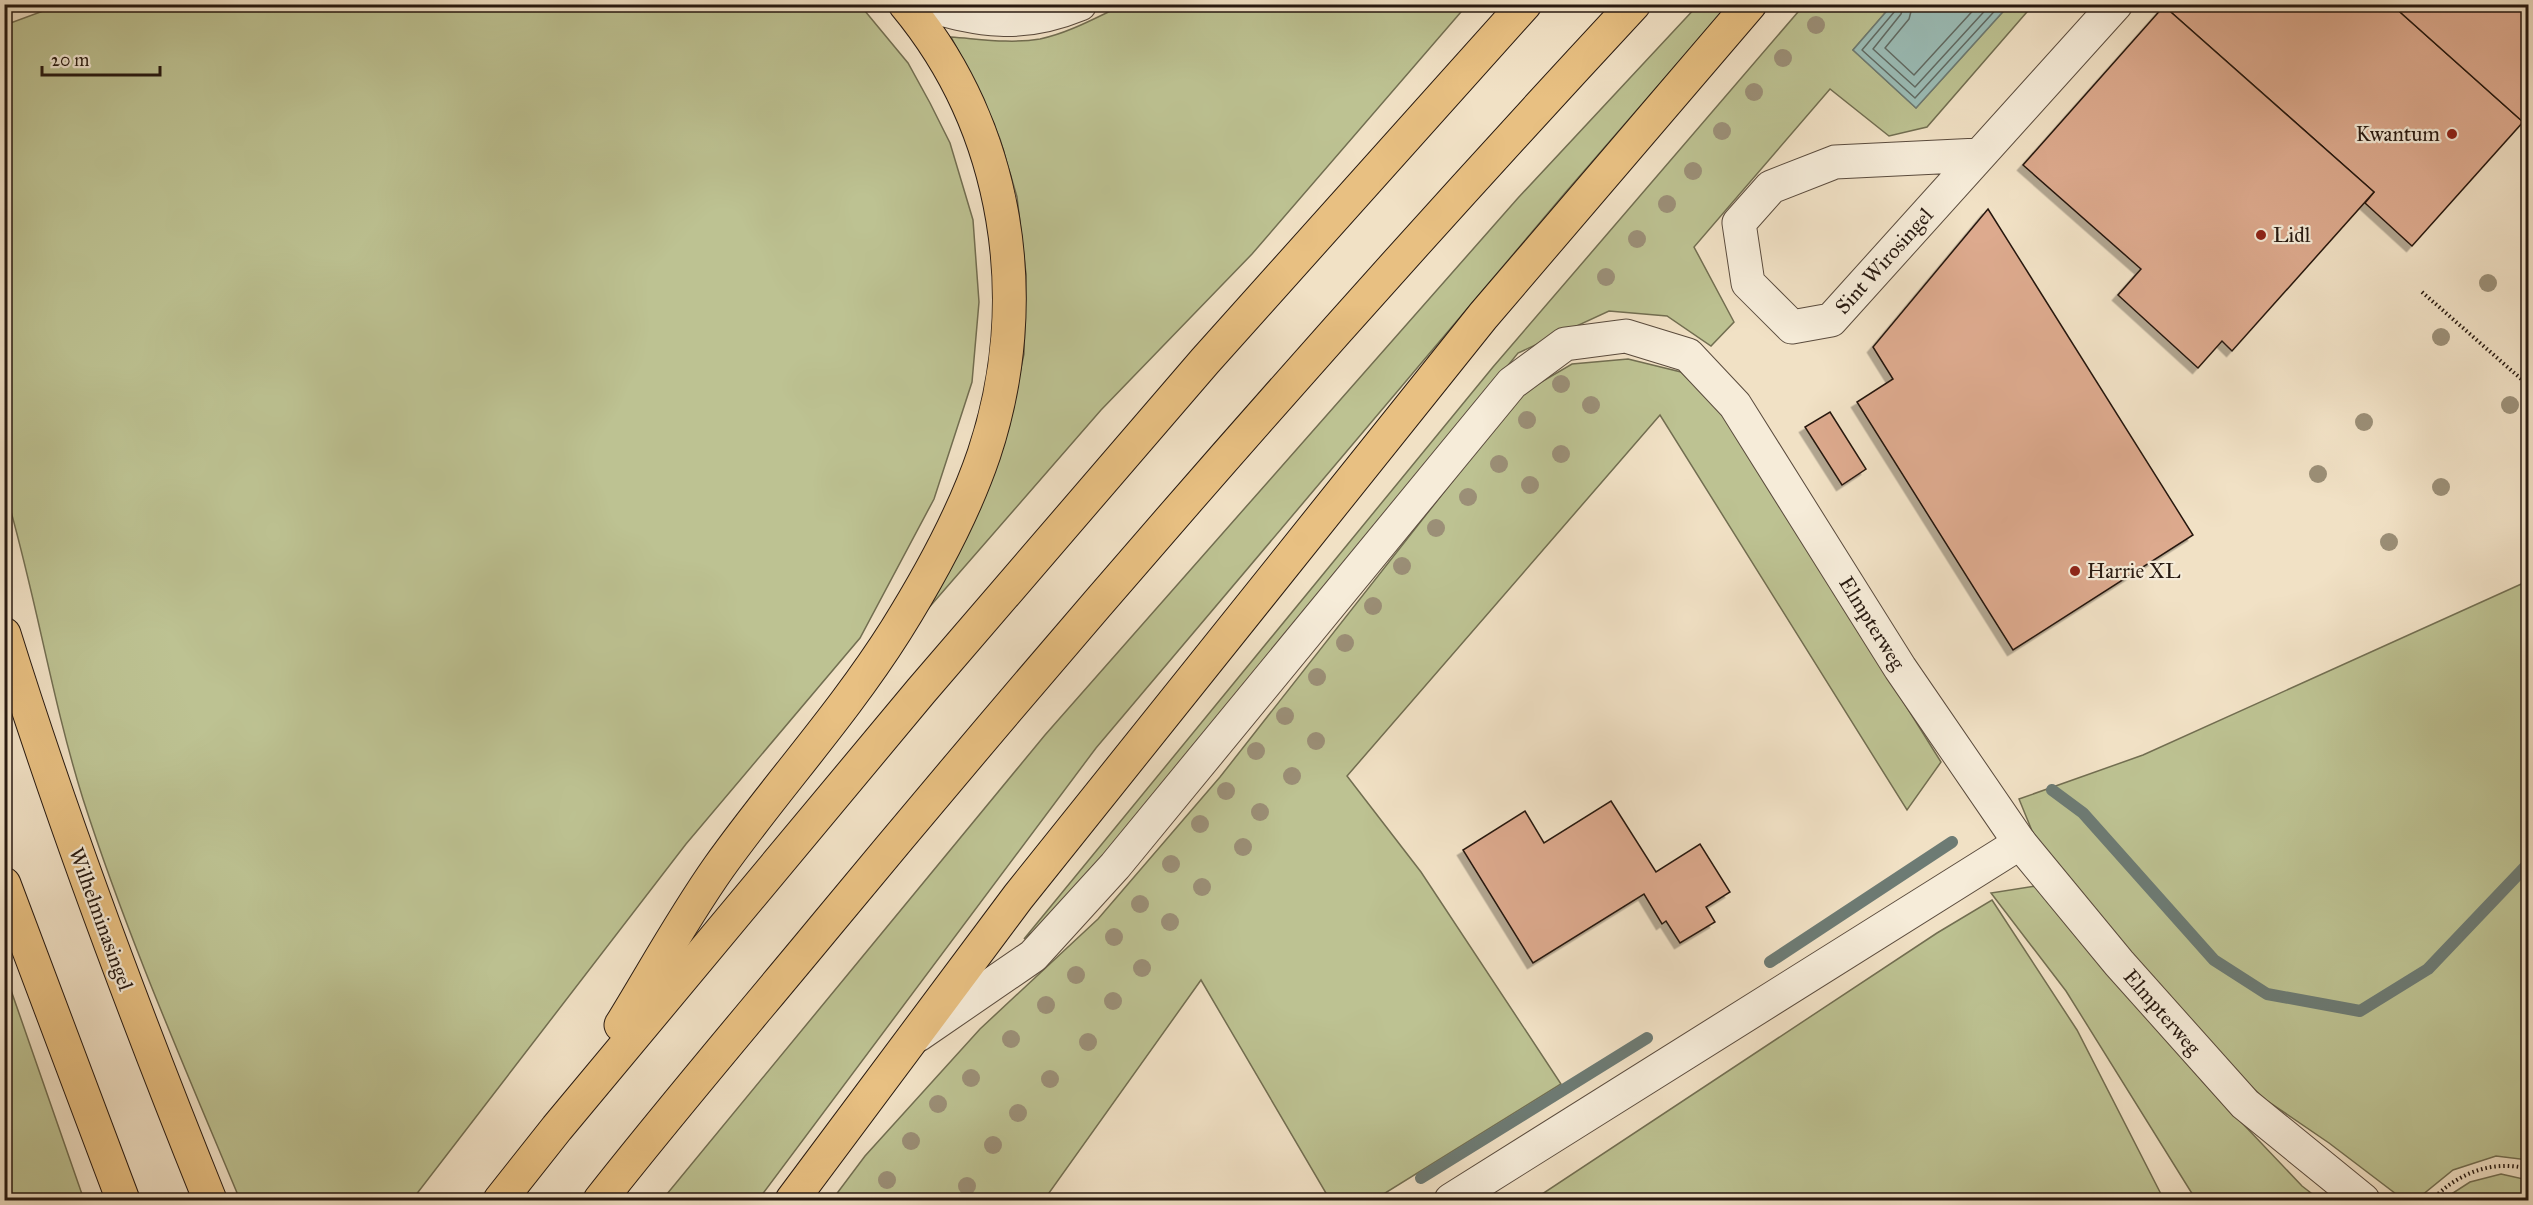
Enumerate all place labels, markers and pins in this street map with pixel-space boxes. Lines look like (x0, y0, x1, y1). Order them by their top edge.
place label: Kwantum (2356, 121, 2440, 147)
marker: Kwantum (2445, 127, 2459, 141)
place label: Lidl (2273, 222, 2311, 248)
marker: Lidl (2254, 228, 2268, 242)
place label: Harrie XL (2087, 558, 2181, 584)
marker: Harrie XL (2068, 564, 2082, 578)

